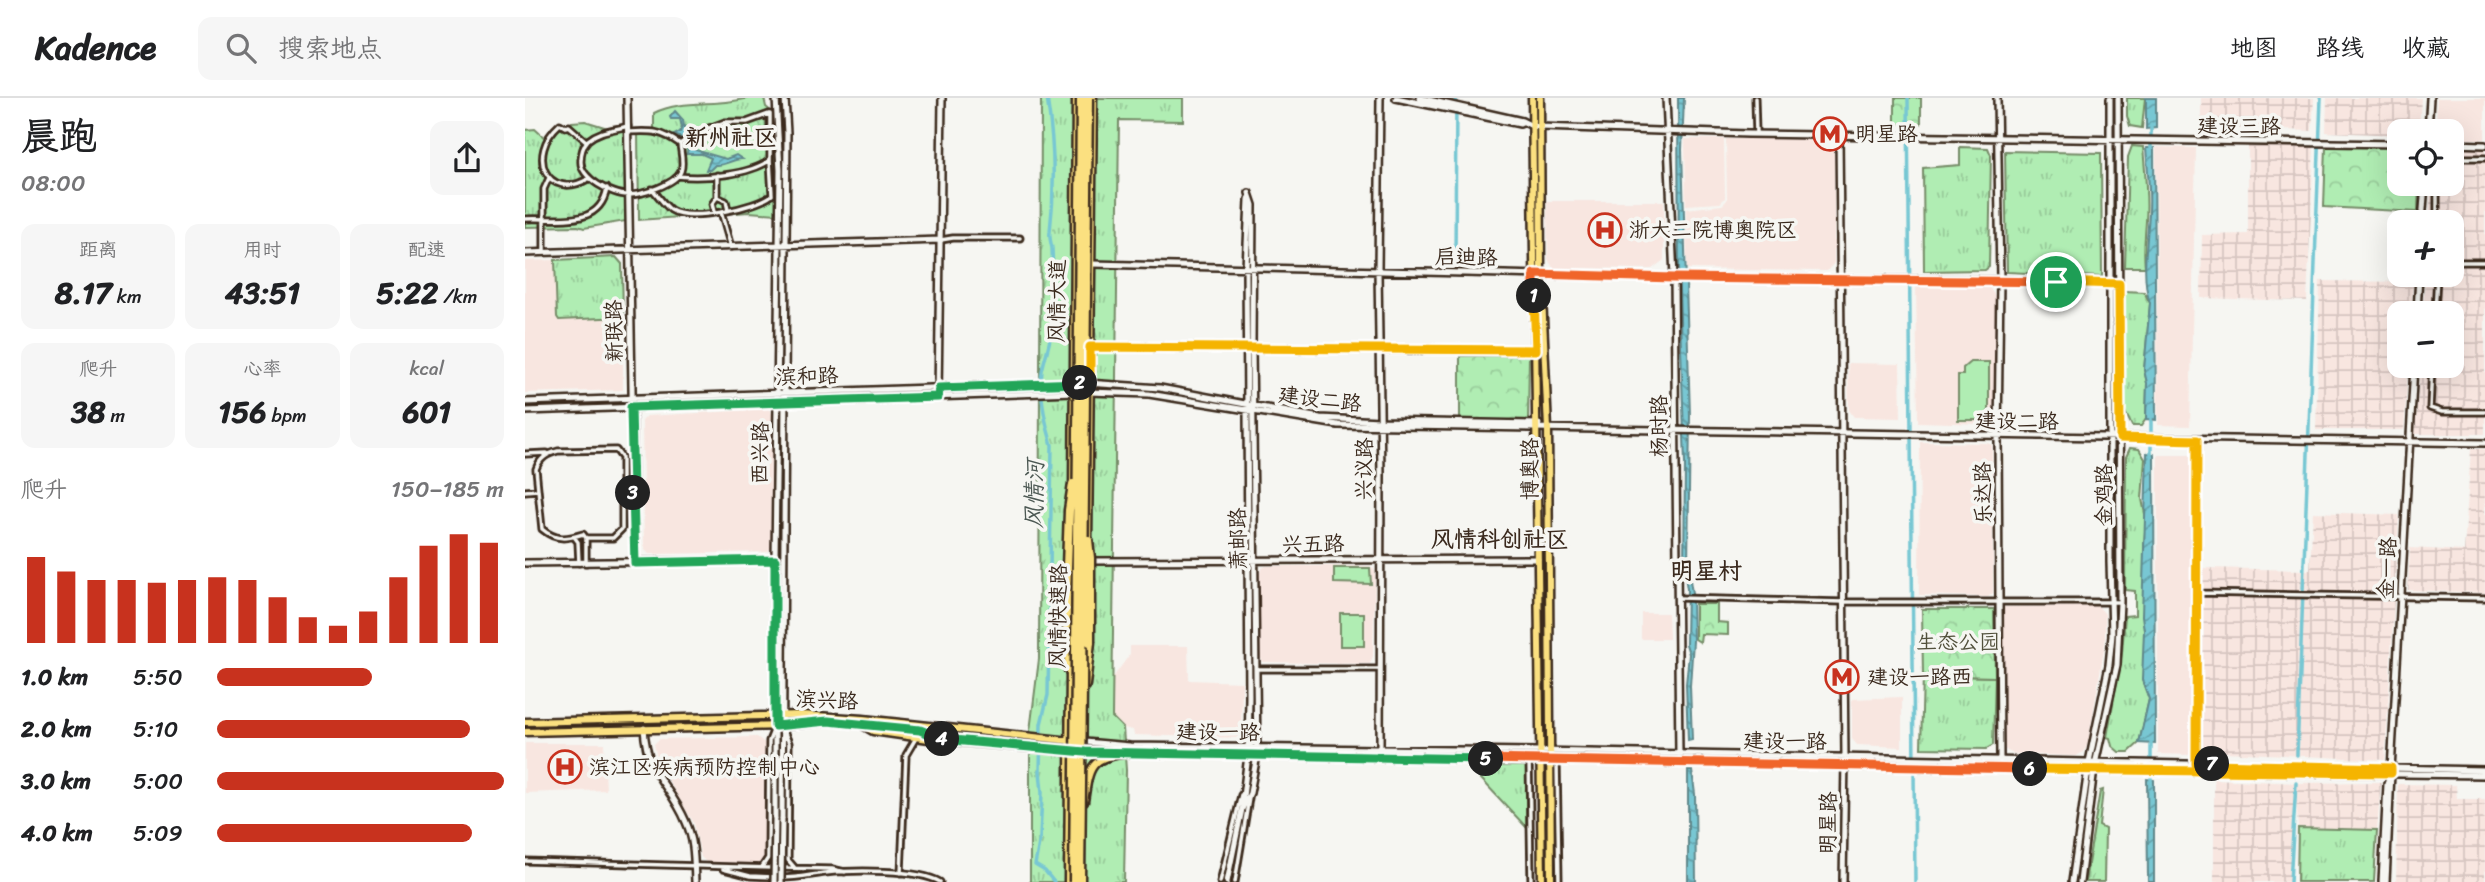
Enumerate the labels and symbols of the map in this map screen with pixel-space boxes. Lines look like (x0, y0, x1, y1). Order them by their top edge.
street label: 建设三路 (2197, 106, 2281, 146)
metro station icon: 明星路 (1811, 115, 1849, 153)
place label: 明星路 (1855, 115, 1918, 153)
district label: 新州社区 (685, 117, 777, 158)
hospital icon: 浙大二院博奥院区 (1586, 211, 1624, 249)
place label: 浙大二院博奥院区 (1629, 211, 1797, 249)
street label: 启迪路 (1434, 237, 1498, 277)
pin (2026, 252, 2086, 312)
street label: 风情大道 (1037, 259, 1077, 343)
pin: 1 (1517, 278, 1551, 314)
street label: 新联路 (594, 299, 634, 363)
street label: 滨和路 (775, 356, 839, 396)
pin: 2 (1063, 366, 1097, 400)
street label: 建设二路 (1276, 375, 1364, 423)
street label: 杨时路 (1640, 395, 1678, 458)
street label: 建设二路 (1975, 401, 2059, 441)
street label: 西兴路 (740, 421, 780, 485)
street label: 兴议路 (1344, 437, 1384, 501)
street label: 博奥路 (1511, 438, 1549, 501)
water label: 风情河 (1013, 455, 1056, 529)
street label: 乐达路 (1963, 461, 2003, 525)
street label: 金鸡路 (2085, 464, 2123, 527)
pin: 3 (615, 476, 651, 510)
street label: 萧邮路 (1218, 507, 1258, 571)
district label: 风情科创社区 (1431, 519, 1569, 560)
street label: 兴五路 (1281, 524, 1345, 564)
street label: 金一路 (2366, 536, 2408, 600)
district label: 明星村 (1670, 550, 1742, 592)
street label: 风情快速路 (1038, 563, 1078, 669)
park label: 生态公园 (1916, 623, 2000, 661)
metro station icon: 建设一路西 (1823, 658, 1861, 696)
place label: 建设一路西 (1867, 658, 1972, 696)
street label: 滨兴路 (795, 679, 859, 721)
street label: 建设一路 (1176, 712, 1260, 752)
street label: 建设一路 (1743, 721, 1827, 761)
pin: 4 (925, 722, 959, 756)
pin: 5 (1469, 742, 1503, 776)
pin: 7 (2195, 746, 2229, 782)
hospital icon: 滨江区疾病预防控制中心 (546, 748, 584, 786)
place label: 滨江区疾病预防控制中心 (589, 748, 820, 786)
pin: 6 (2013, 752, 2047, 786)
street label: 明星路 (1808, 791, 1848, 855)

